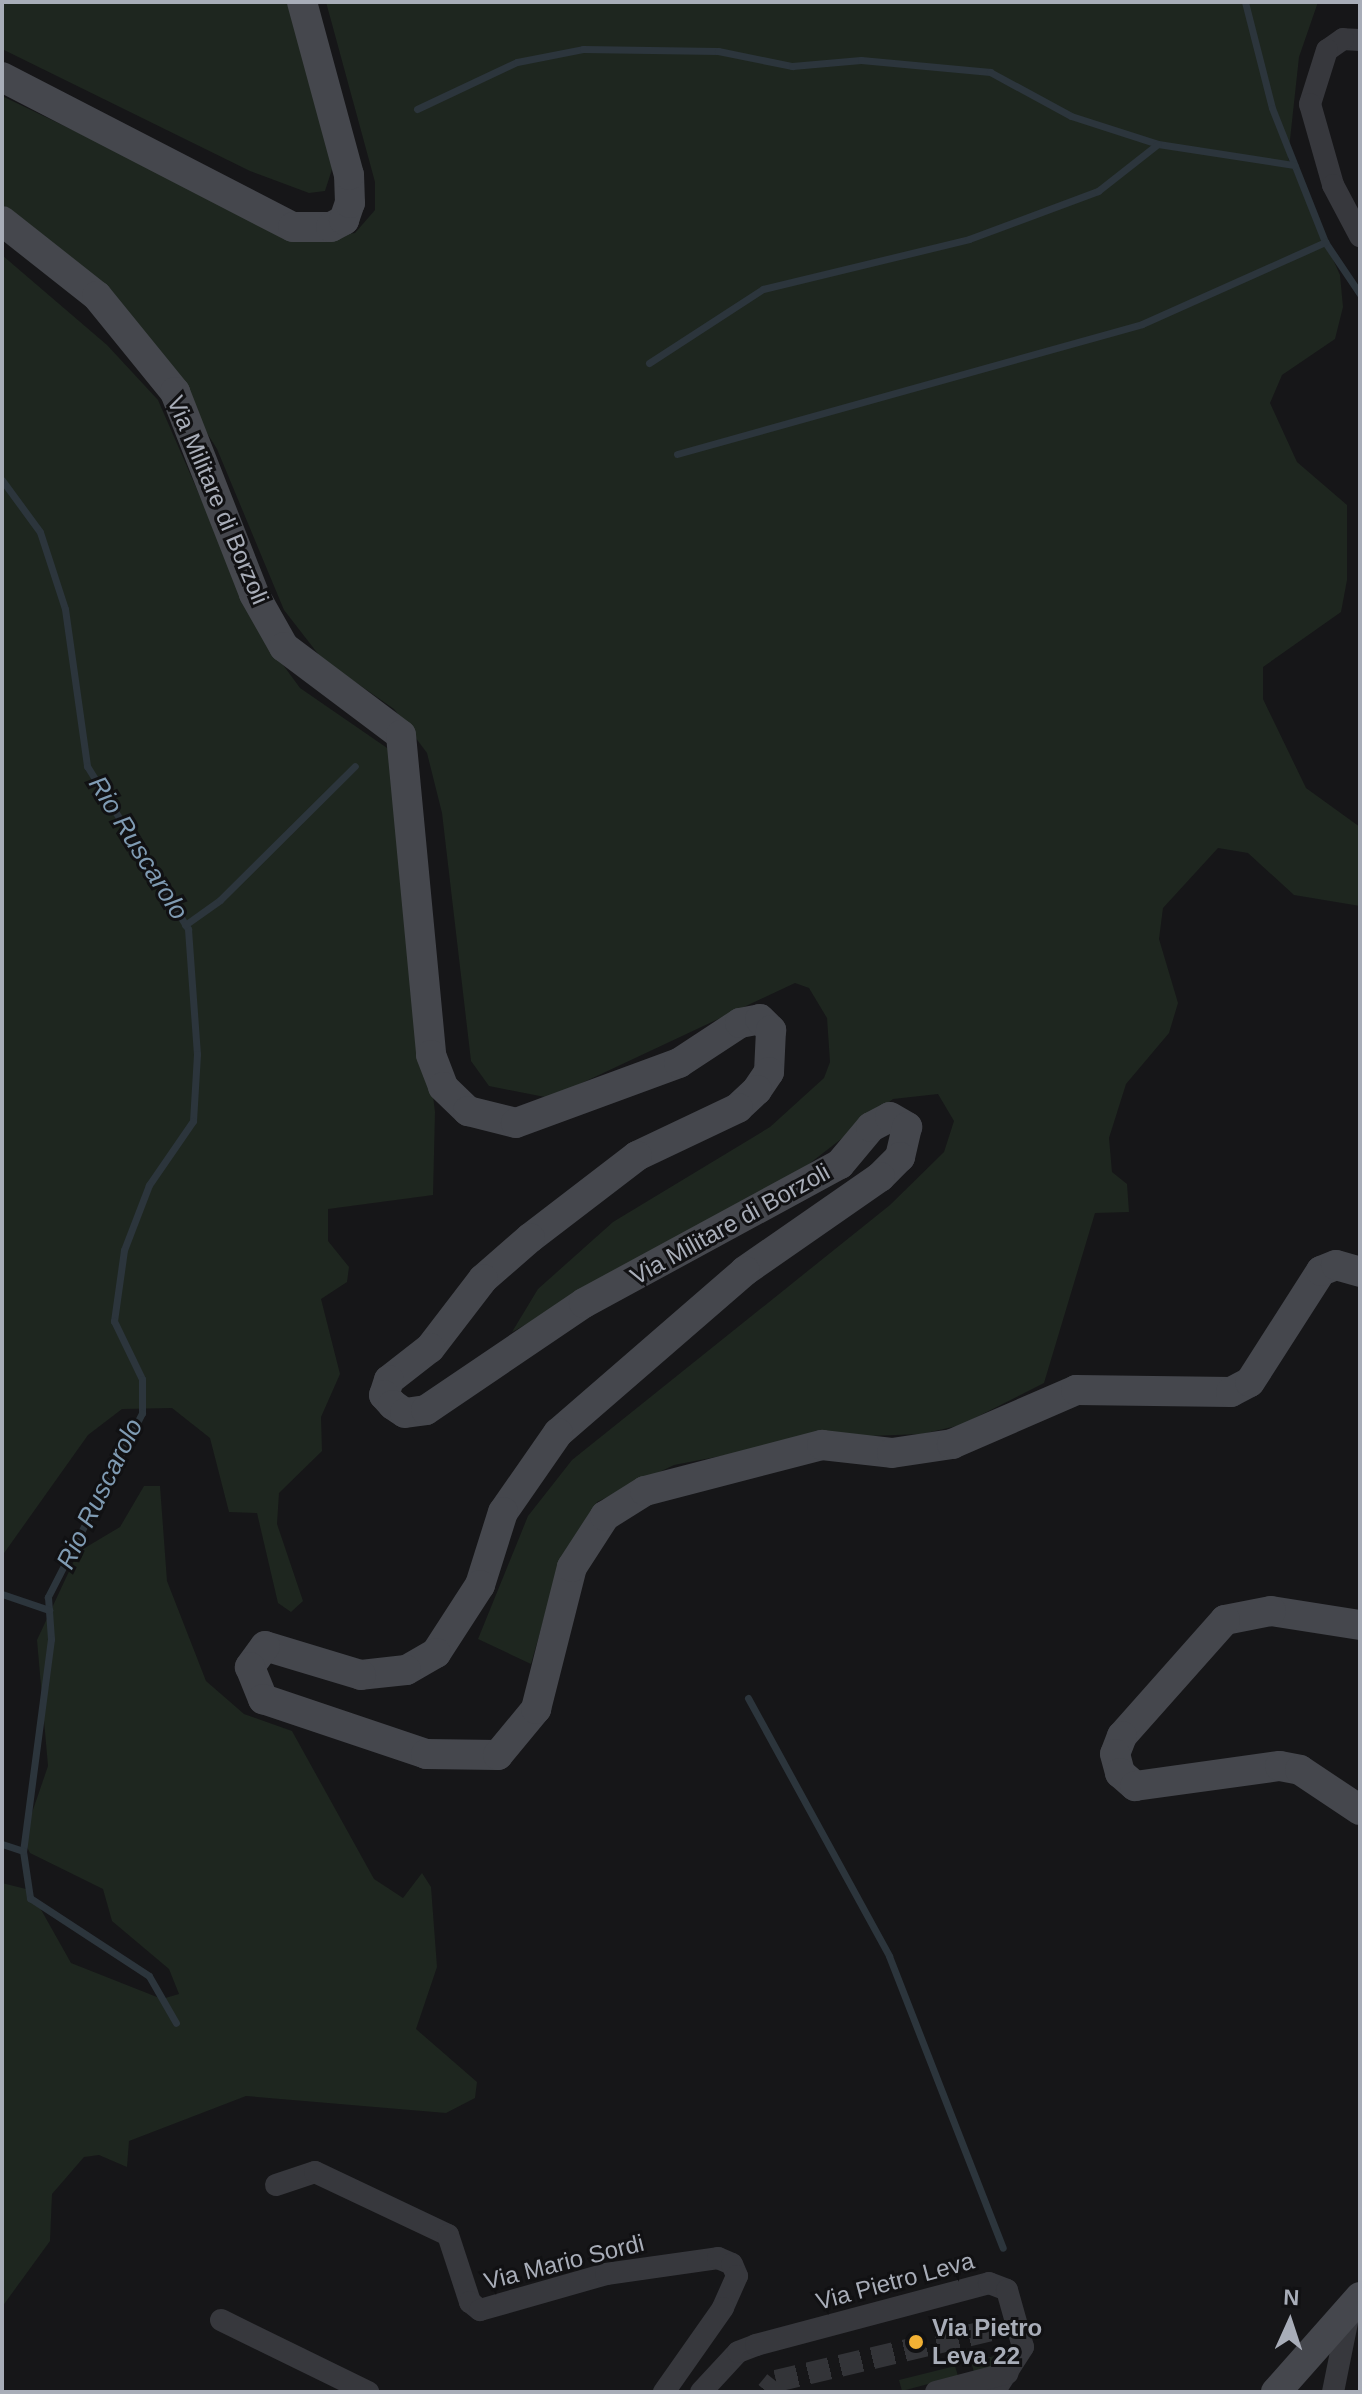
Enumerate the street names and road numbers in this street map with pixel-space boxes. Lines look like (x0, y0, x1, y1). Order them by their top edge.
street label: Via Militare di Borzoli (161, 391, 275, 609)
street label: Via Militare di Borzoli (625, 1157, 835, 1291)
street label: Via Mario Sordi (481, 2228, 647, 2296)
street label: Via Pietro Leva (813, 2246, 977, 2316)

